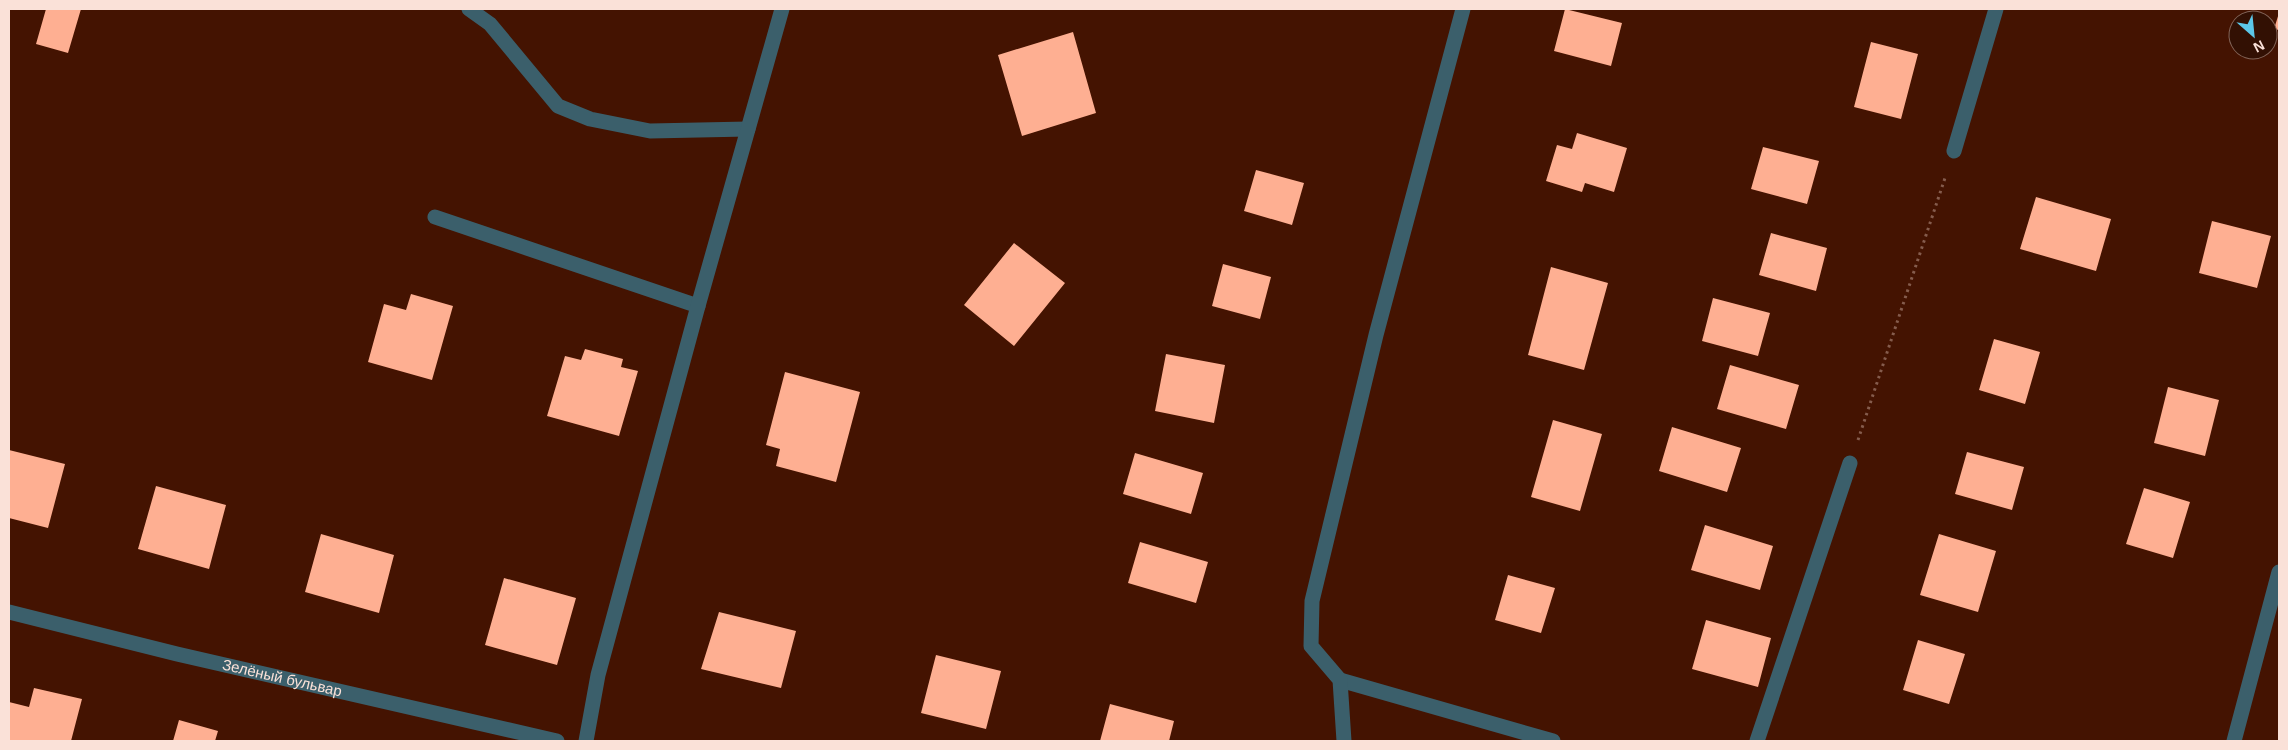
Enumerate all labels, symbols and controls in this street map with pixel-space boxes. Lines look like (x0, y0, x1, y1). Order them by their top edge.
north arrow (2228, 10, 2278, 60)
text: N (2251, 37, 2267, 56)
street label: Зелёный бульвар (221, 656, 344, 699)

